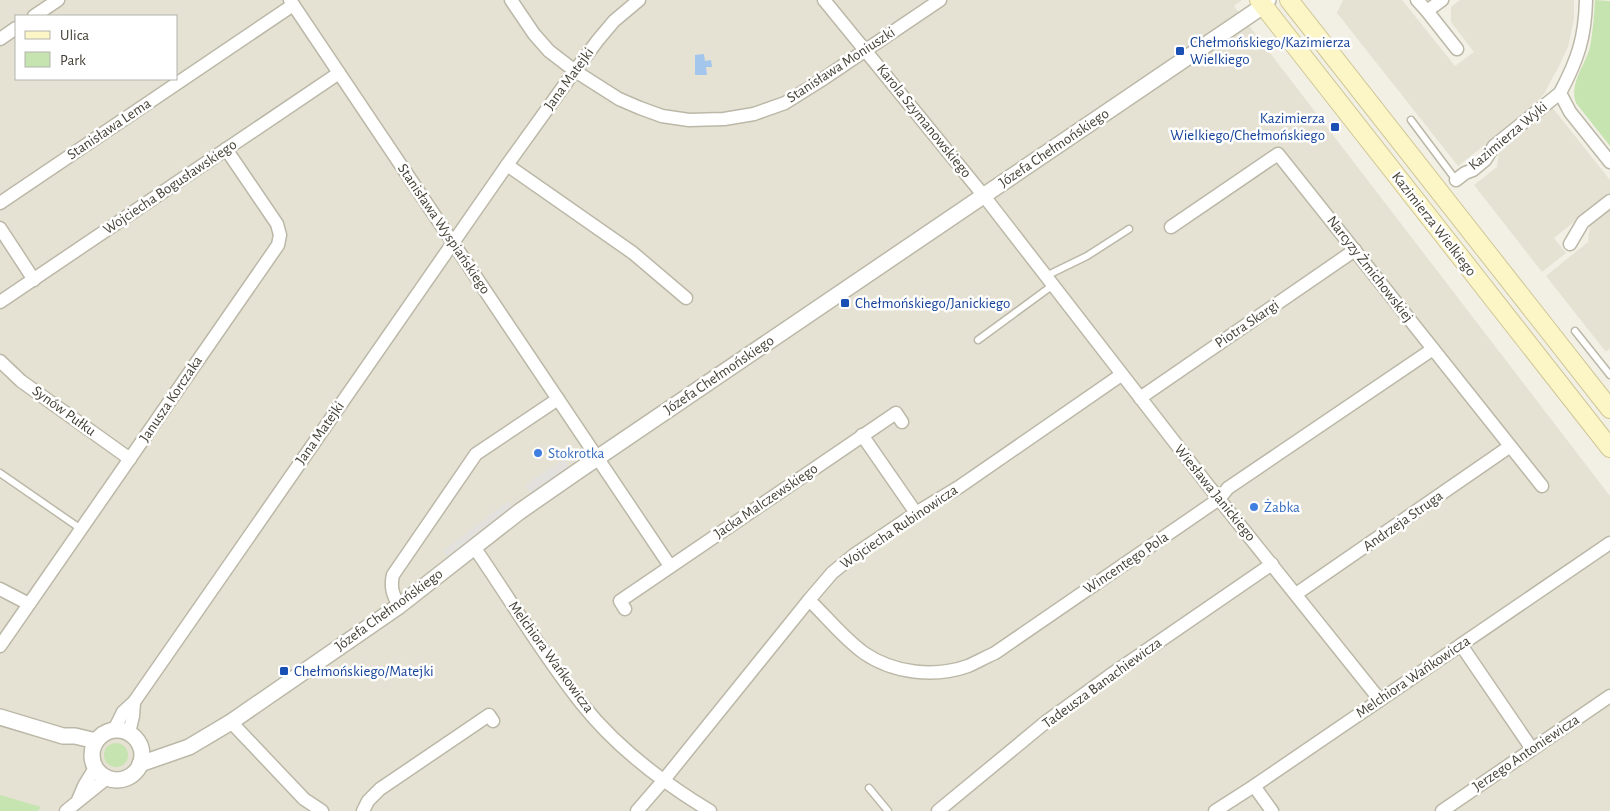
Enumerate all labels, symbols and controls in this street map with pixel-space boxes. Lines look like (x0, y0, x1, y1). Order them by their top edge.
legend (15, 15, 178, 80)
street label: Stanisława Moniuszki (784, 25, 898, 105)
text: Ulica (60, 28, 89, 43)
place label: Chełmońskiego/Kazimierza Wielkiego (1190, 35, 1350, 67)
street label: Jana Matejki (542, 45, 596, 113)
marker: Chełmońskiego/Kazimierza Wielkiego (1174, 45, 1186, 57)
text: Park (60, 53, 86, 68)
street label: Karola Szymanowskiego (874, 61, 974, 181)
street label: Stanisława Lema (64, 96, 154, 162)
street label: Kazimierza Wyki (1466, 99, 1550, 173)
street label: Józefa Chełmońskiego (996, 106, 1112, 190)
place label: Kazimierza Wielkiego/Chełmońskiego (1170, 111, 1325, 143)
marker: Kazimierza Wielkiego/Chełmońskiego (1329, 121, 1341, 133)
street label: Wojciecha Bogusławskiego (101, 137, 239, 237)
street label: Stanisława Wyspiańskiego (395, 161, 493, 297)
street label: Kazimierza Wielkiego (1389, 169, 1479, 279)
street label: Narcyzy Żmichowskiej (1324, 212, 1418, 325)
place label: Chełmońskiego/Janickiego (855, 296, 1010, 311)
marker: Chełmońskiego/Janickiego (839, 297, 851, 309)
street label: Piotra Skargi (1212, 297, 1282, 351)
street label: Józefa Chełmońskiego (661, 333, 777, 417)
street label: Janusza Korczaka (137, 353, 205, 445)
street label: Synów Pułku (30, 383, 99, 439)
street label: Jana Matejki (293, 399, 347, 467)
street label: Wiesława Janickiego (1172, 442, 1258, 544)
place label: Stokrotka (548, 446, 604, 461)
marker: Stokrotka (532, 447, 544, 459)
street label: Jacka Malczewskiego (711, 461, 821, 541)
street label: Wojciecha Rubinowicza (838, 482, 960, 572)
street label: Andrzeja Struga (1360, 488, 1446, 554)
place label: Żabka (1264, 498, 1300, 515)
marker: Żabka (1248, 501, 1260, 513)
street label: Wincentego Pola (1081, 529, 1171, 597)
street label: Józefa Chełmońskiego (332, 566, 446, 654)
street label: Melchiora Wańkowicza (506, 598, 597, 716)
street label: Melchiora Wańkowicza (1353, 633, 1473, 721)
street label: Tadeusza Banachiewicza (1040, 635, 1164, 731)
place label: Chełmońskiego/Matejki (294, 664, 434, 679)
marker: Chełmońskiego/Matejki (278, 665, 290, 677)
street label: Jerzego Antoniewicza (1470, 712, 1582, 794)

